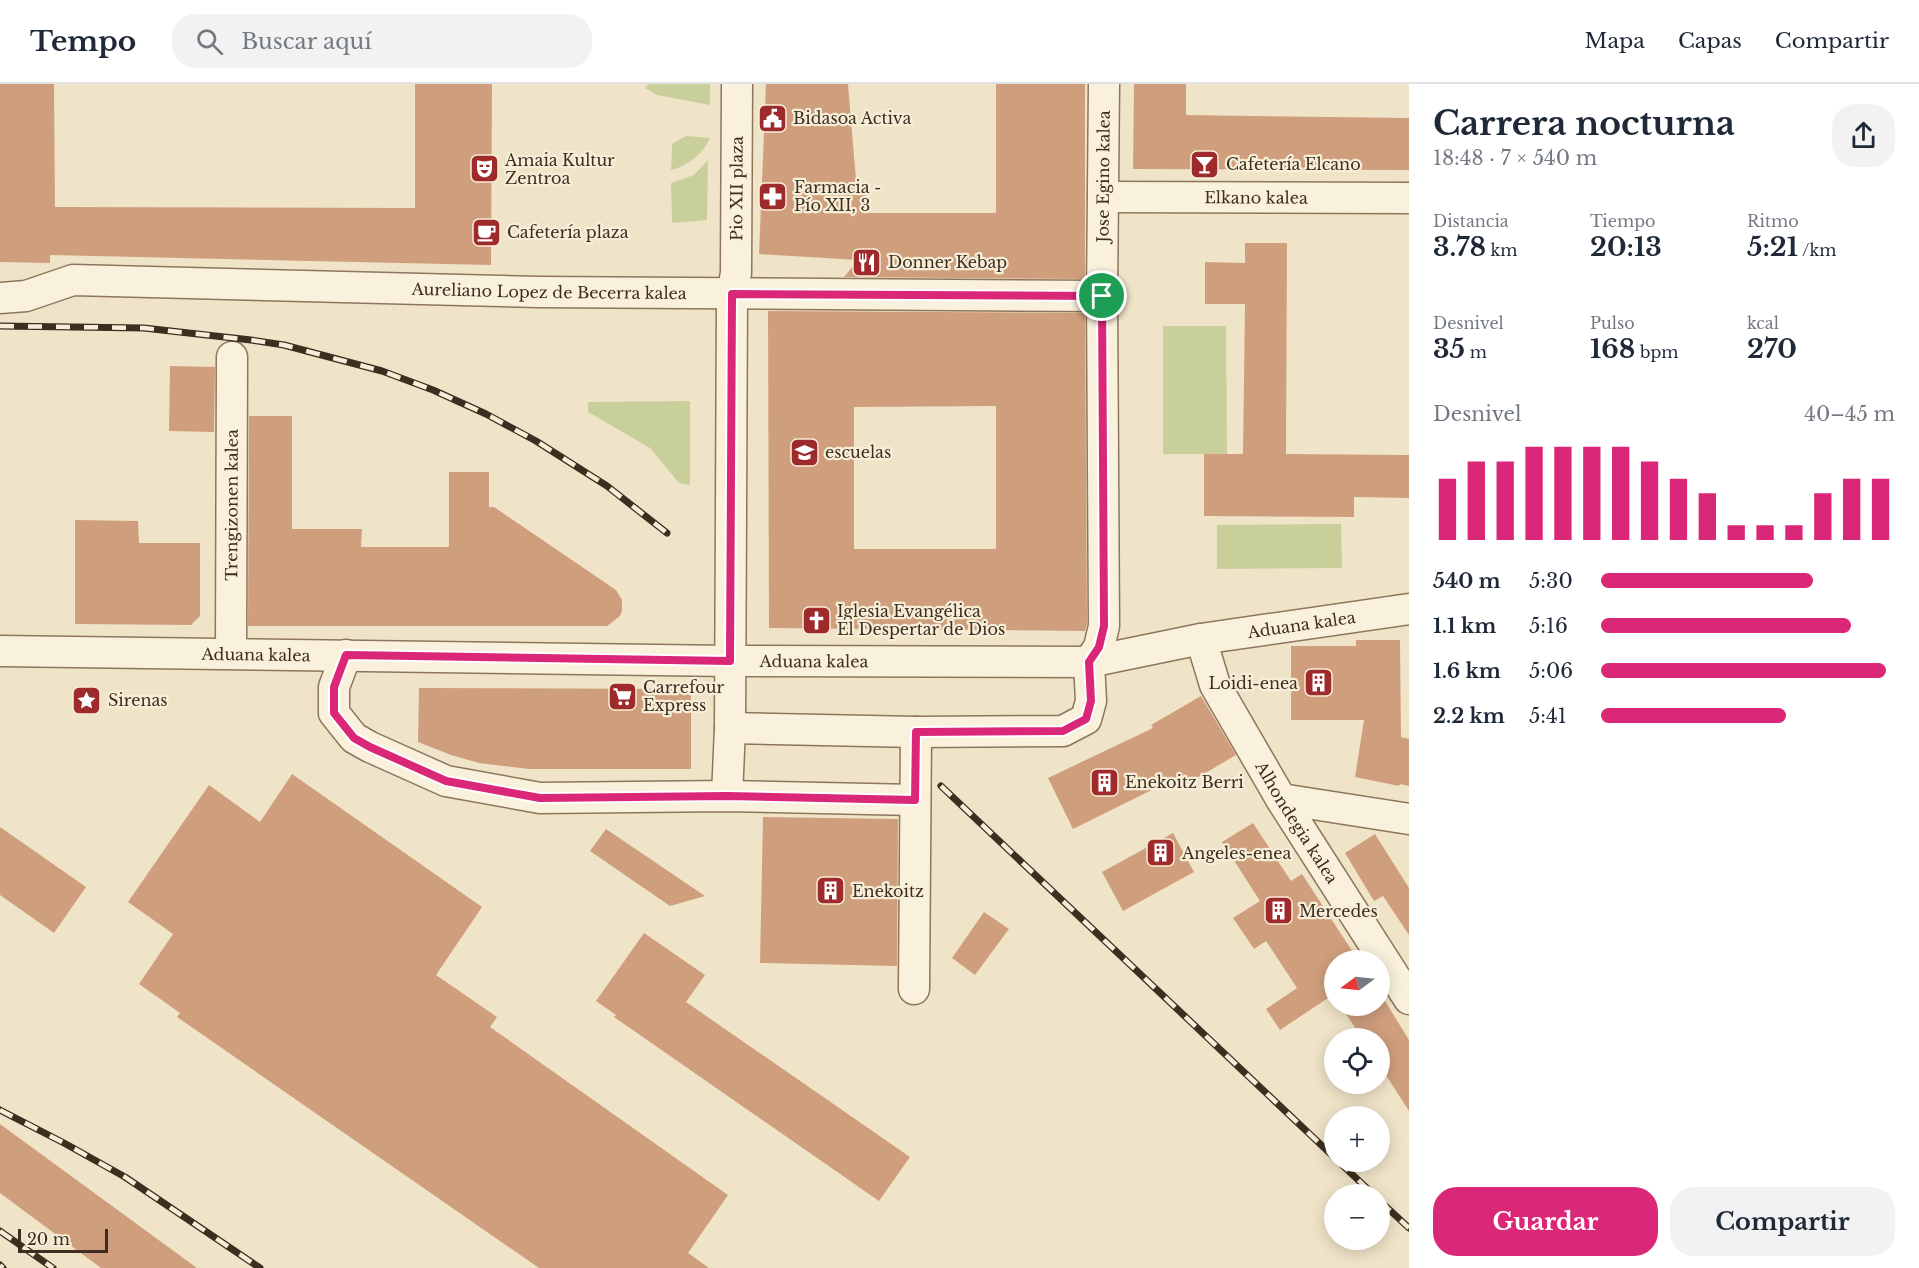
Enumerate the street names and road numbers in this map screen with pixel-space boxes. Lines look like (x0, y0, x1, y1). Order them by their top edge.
street label: Jose Egino kalea (1092, 110, 1114, 245)
street label: Pio XII plaza (726, 136, 747, 241)
street label: Elkano kalea (1204, 187, 1308, 208)
street label: Aureliano Lopez de Becerra kalea (410, 279, 687, 303)
street label: Trengizonen kalea (221, 429, 242, 581)
street label: Aduana kalea (1245, 607, 1357, 642)
street label: Aduana kalea (200, 644, 311, 665)
street label: Aduana kalea (758, 651, 869, 671)
street label: Alhondegia kalea (1251, 757, 1343, 887)

